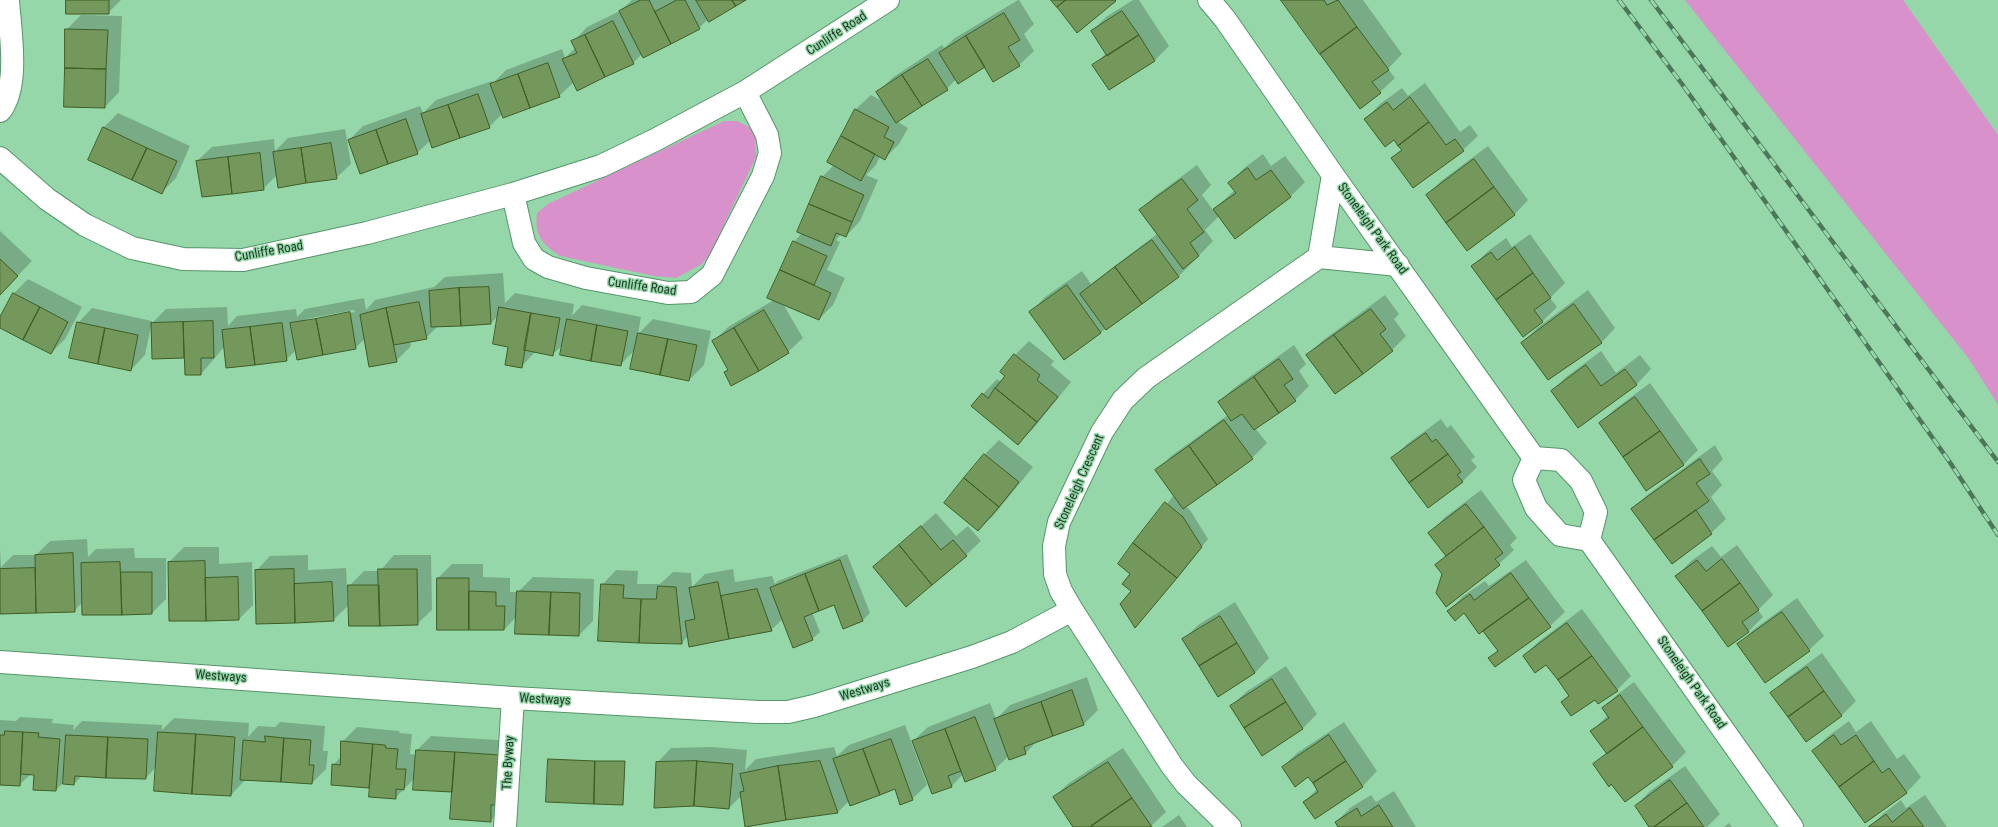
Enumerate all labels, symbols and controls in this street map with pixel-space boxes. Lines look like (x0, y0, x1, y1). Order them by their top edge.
street label: Cunliffe Road (804, 9, 870, 59)
street label: Stoneleigh Park Road (1334, 180, 1410, 278)
street label: Cunliffe Road (234, 238, 304, 266)
street label: Cunliffe Road (607, 274, 677, 300)
street label: Stoneleigh Crescent (1052, 432, 1108, 532)
street label: Stoneleigh Park Road (1653, 634, 1729, 732)
street label: Westways (195, 667, 247, 687)
street label: Westways (838, 675, 892, 705)
street label: Westways (519, 691, 571, 709)
street label: The Byway (500, 735, 518, 791)

